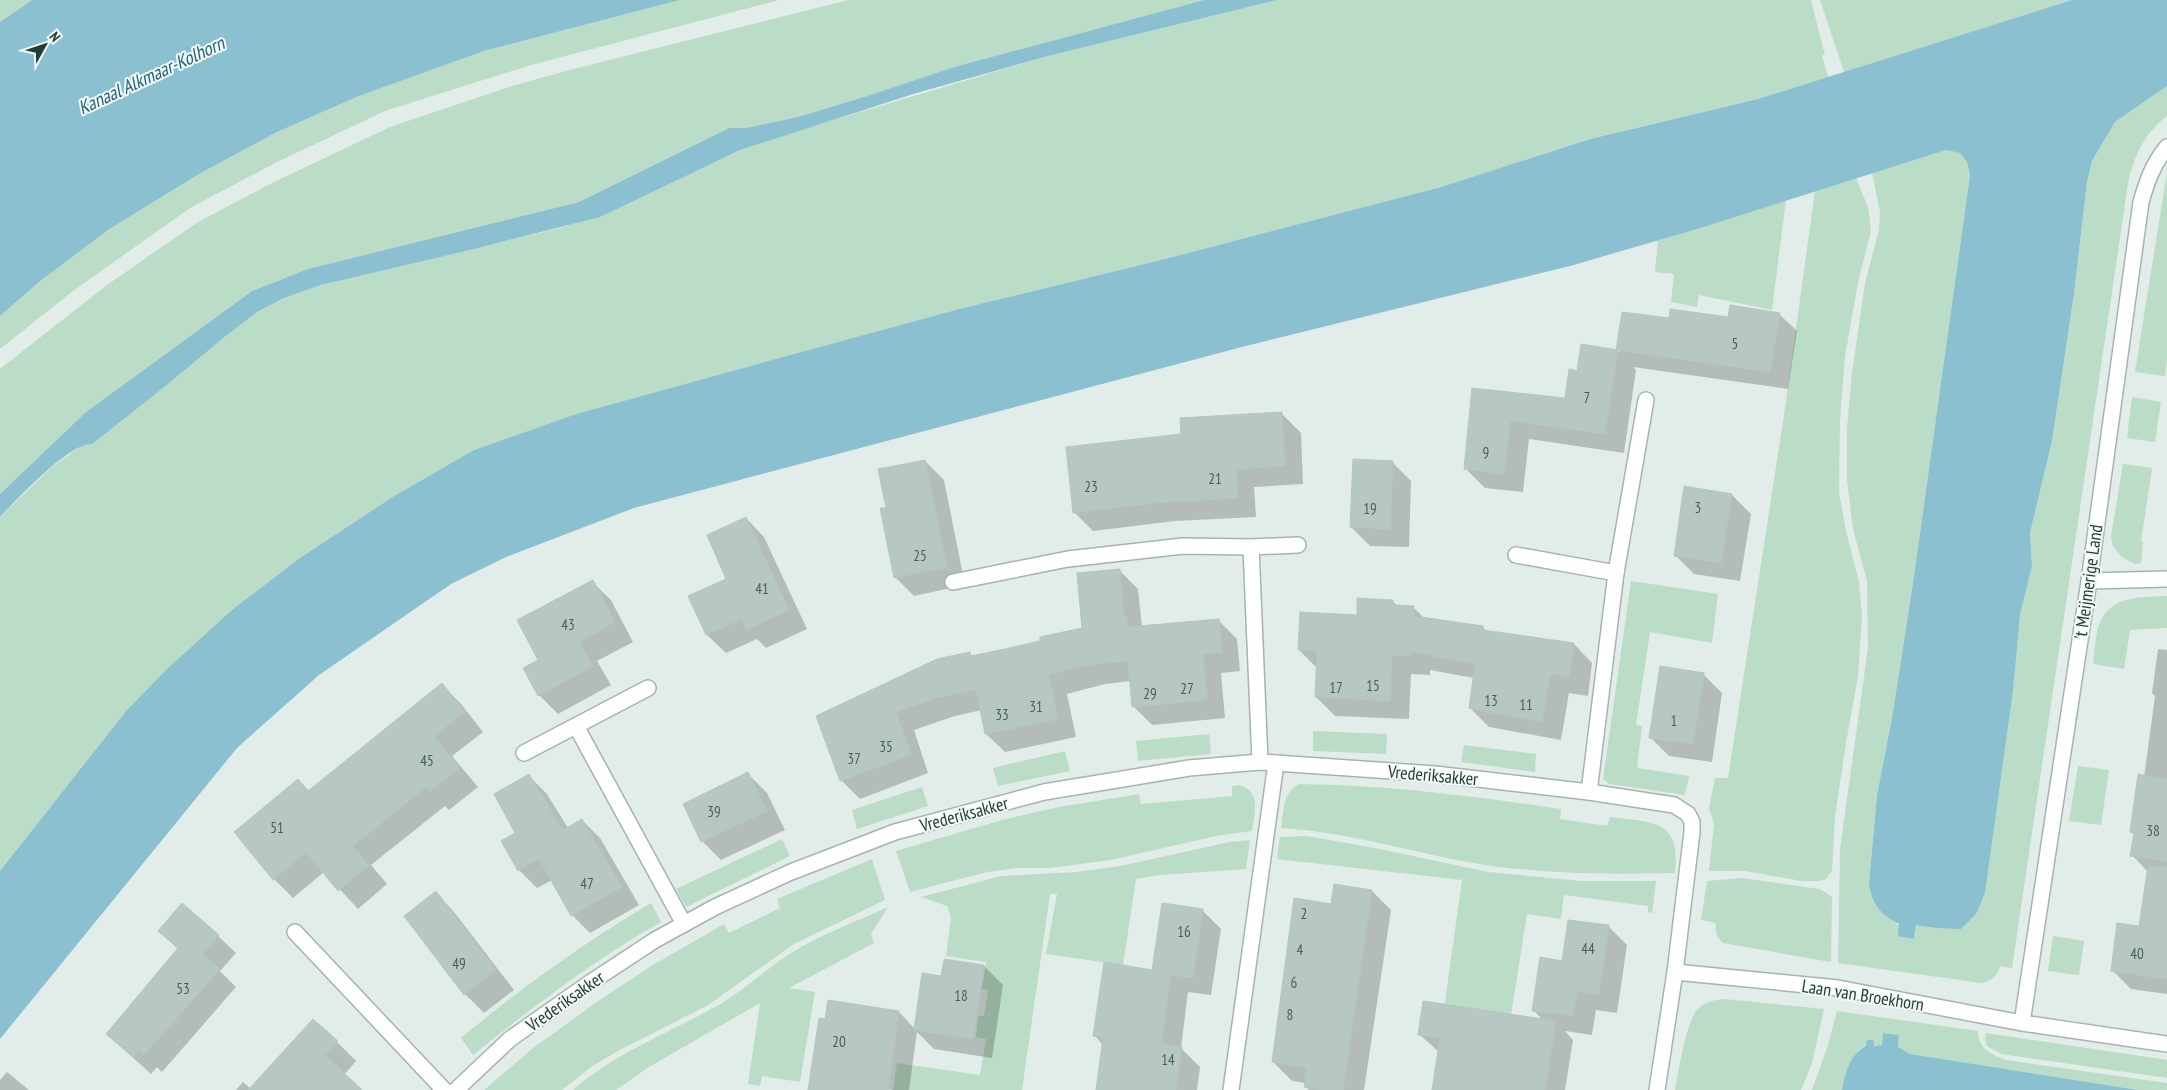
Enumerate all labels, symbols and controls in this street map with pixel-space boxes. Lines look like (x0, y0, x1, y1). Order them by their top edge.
north arrow (20, 20, 70, 70)
text: N (46, 28, 64, 45)
water label: Kanaal Alkmaar-Kolhorn (74, 30, 229, 119)
house number: 5 (1732, 334, 1738, 353)
house number: 7 (1584, 388, 1590, 407)
house number: 9 (1483, 443, 1489, 462)
house number: 21 (1208, 469, 1222, 488)
house number: 23 (1084, 477, 1098, 496)
house number: 3 (1695, 498, 1701, 517)
house number: 19 (1363, 499, 1377, 518)
street label: 't Meijmerige Land (2069, 523, 2107, 641)
house number: 25 (913, 546, 927, 565)
house number: 41 (755, 579, 769, 598)
house number: 43 (561, 615, 575, 634)
house number: 15 (1366, 676, 1380, 695)
house number: 17 (1329, 678, 1343, 697)
house number: 27 (1180, 679, 1194, 698)
house number: 29 (1143, 684, 1157, 703)
house number: 13 (1484, 691, 1498, 710)
house number: 11 (1519, 695, 1533, 714)
house number: 31 (1029, 697, 1043, 716)
house number: 33 (995, 705, 1009, 724)
house number: 1 (1671, 711, 1677, 730)
house number: 35 (879, 737, 893, 756)
house number: 37 (847, 749, 861, 768)
house number: 45 (420, 751, 434, 770)
street label: Vrederiksakker (1386, 760, 1479, 790)
street label: Vrederiksakker (916, 791, 1011, 837)
house number: 39 (707, 802, 721, 821)
house number: 51 (270, 818, 284, 837)
house number: 38 (2146, 821, 2160, 840)
house number: 47 (580, 874, 594, 893)
house number: 2 (1301, 904, 1307, 923)
house number: 16 (1177, 922, 1191, 941)
house number: 44 (1581, 939, 1595, 958)
house number: 4 (1297, 940, 1304, 959)
house number: 40 (2130, 944, 2144, 963)
house number: 49 (452, 954, 466, 973)
street label: Vrederiksakker (521, 966, 609, 1037)
house number: 6 (1291, 973, 1298, 992)
street label: Laan van Broekhorn (1800, 974, 1926, 1016)
house number: 53 (176, 979, 190, 998)
house number: 18 (954, 986, 968, 1005)
house number: 8 (1287, 1005, 1293, 1024)
house number: 20 (832, 1032, 846, 1051)
house number: 14 (1161, 1050, 1175, 1069)

